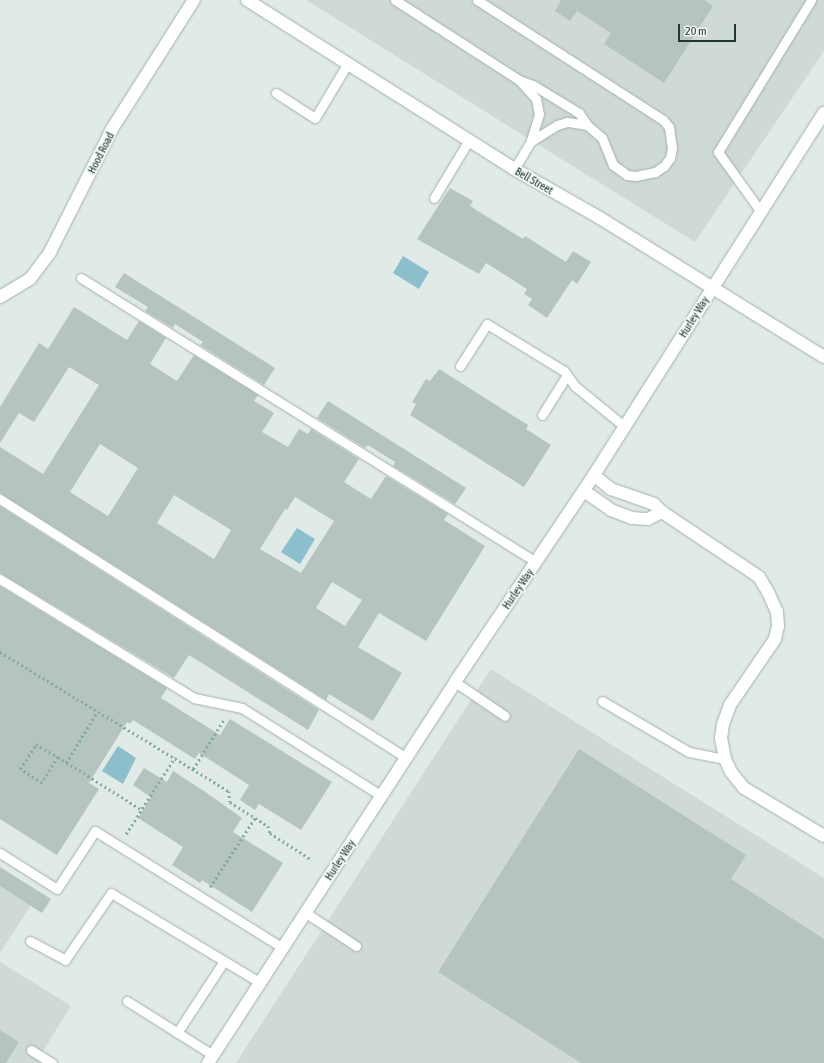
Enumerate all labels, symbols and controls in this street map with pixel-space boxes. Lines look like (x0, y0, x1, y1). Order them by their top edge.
scale bar (680, 16, 738, 42)
text: 20 m (685, 24, 707, 38)
street label: Hood Road (85, 130, 117, 176)
street label: Bell Street (513, 165, 555, 197)
street label: Hurley Way (676, 294, 712, 340)
street label: Hurley Way (500, 566, 536, 612)
street label: Hurley Way (322, 837, 358, 883)

